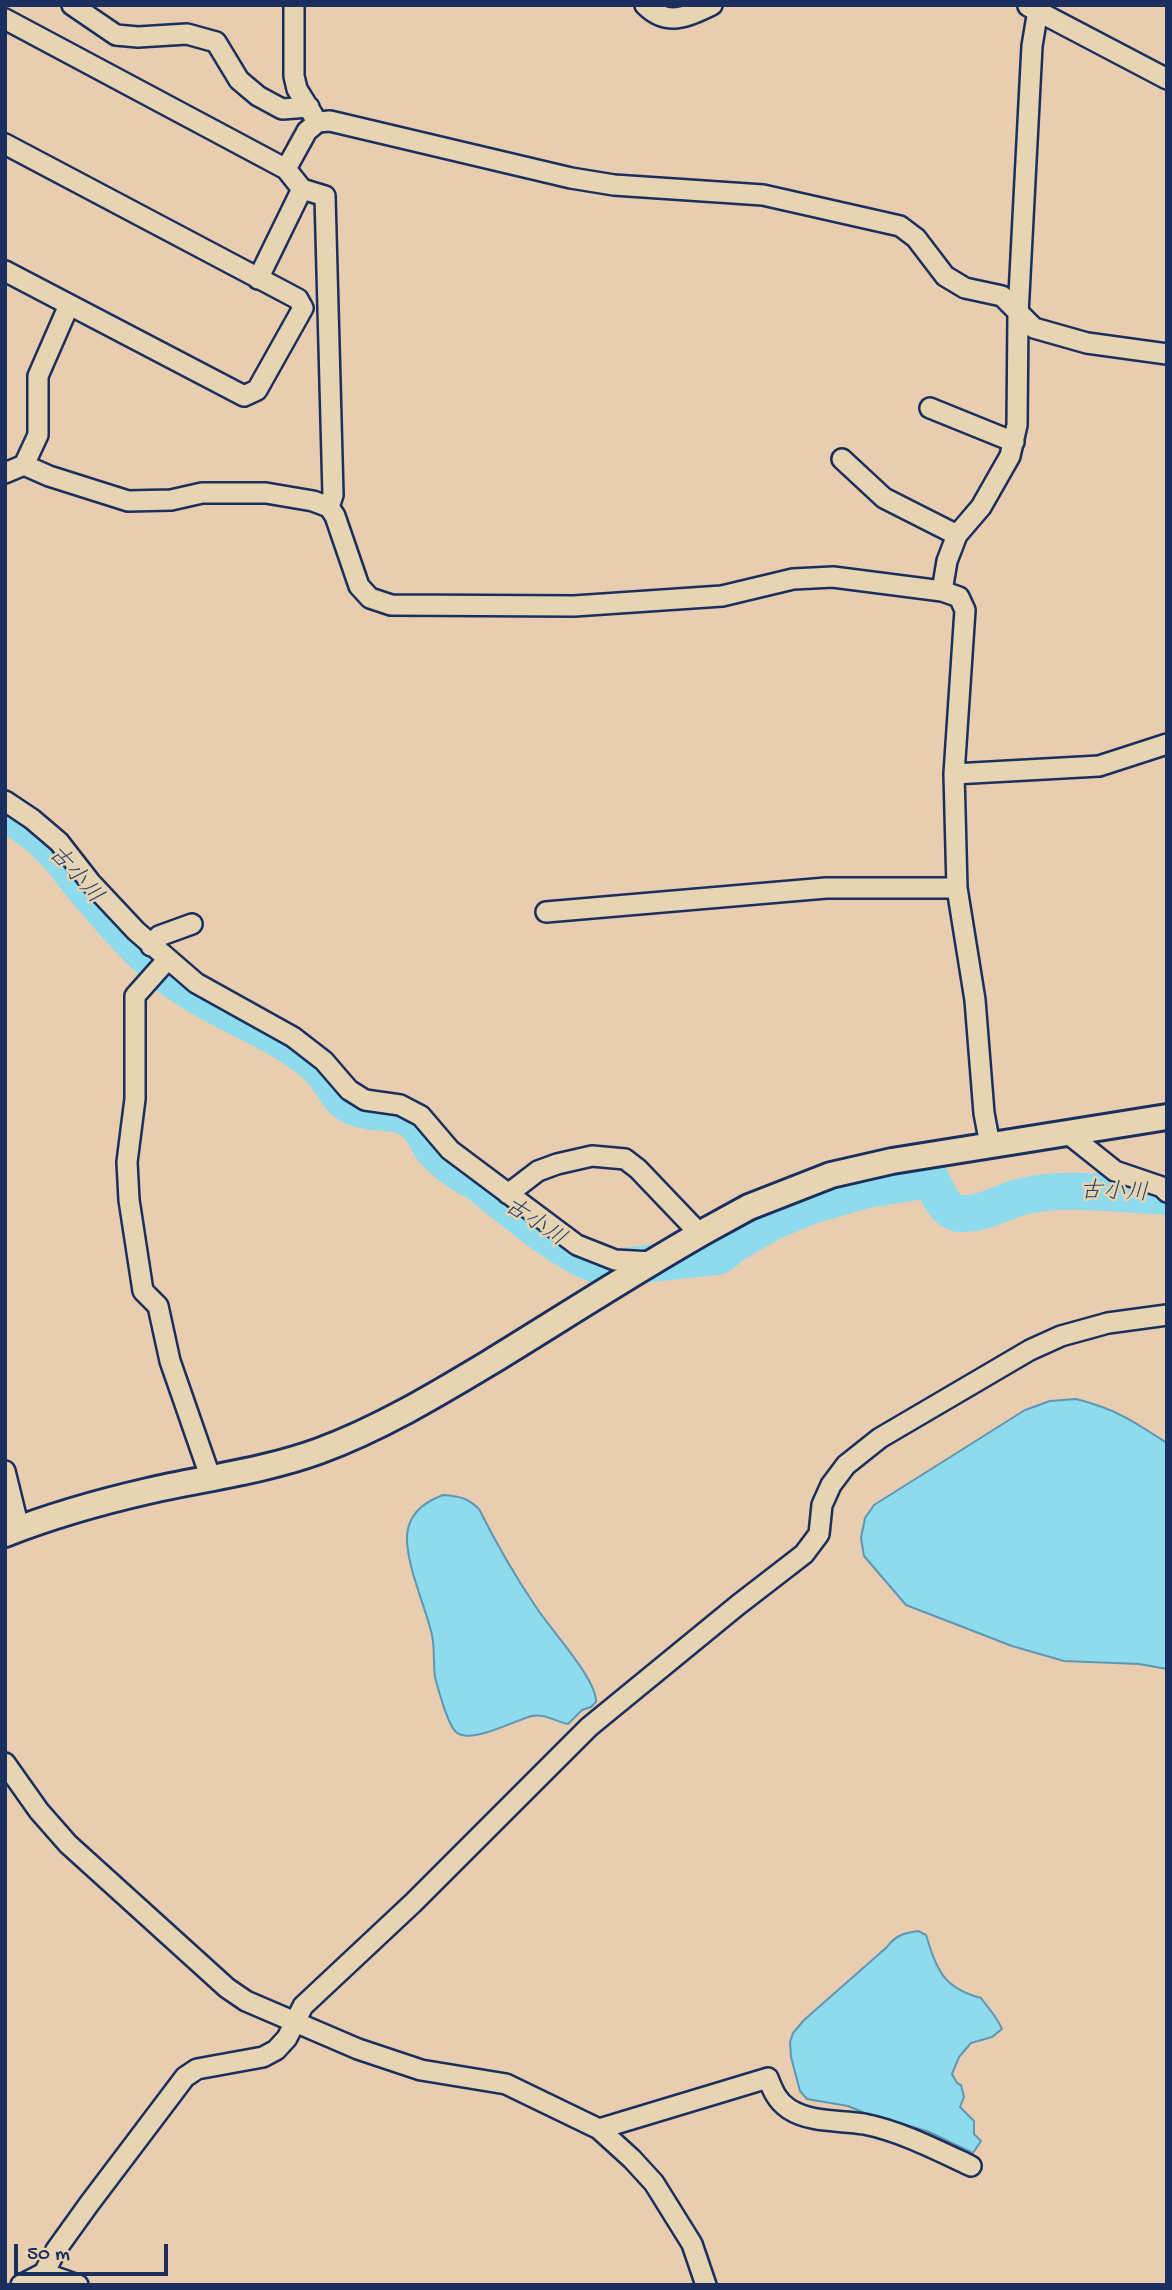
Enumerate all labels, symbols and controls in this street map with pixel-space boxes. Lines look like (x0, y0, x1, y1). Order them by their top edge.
water label: 古小川 (41, 841, 107, 911)
water label: 古小川 (1079, 1179, 1149, 1209)
water label: 古小川 (498, 1193, 570, 1255)
scale bar (18, 2230, 172, 2274)
text: 50 m (27, 2243, 70, 2268)

